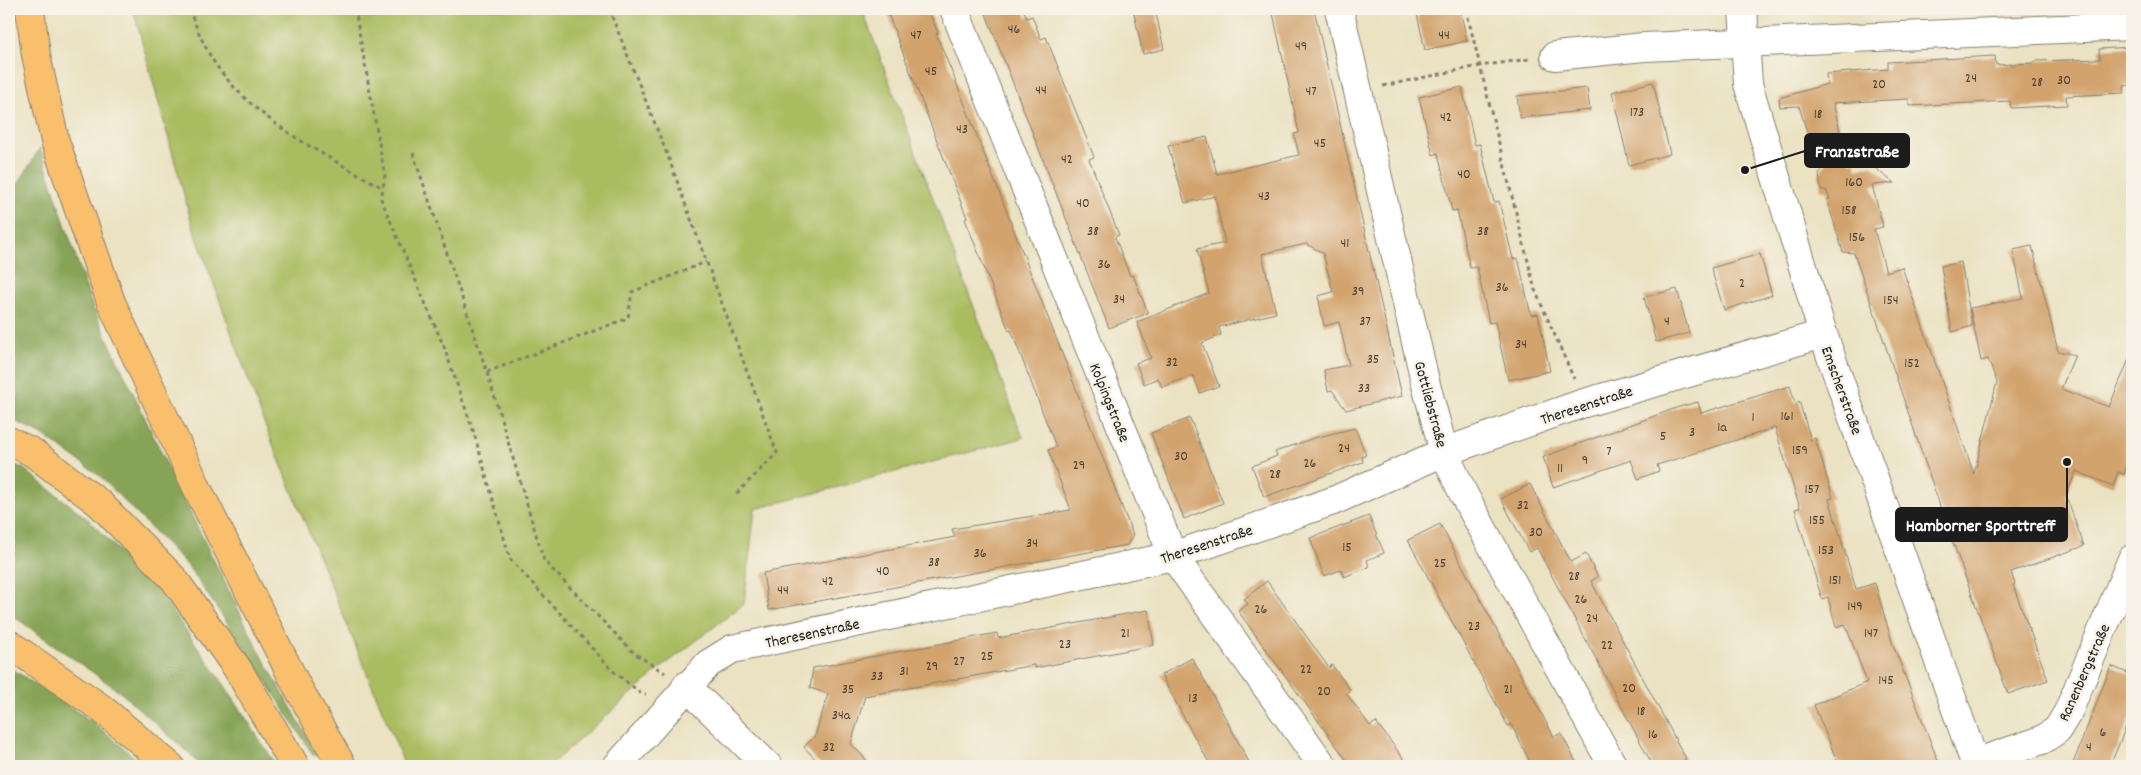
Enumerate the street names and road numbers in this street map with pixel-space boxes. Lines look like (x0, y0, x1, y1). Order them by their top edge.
street label: Emscherstraße (1814, 343, 1867, 438)
street label: Gottliebstraße (1407, 359, 1452, 450)
street label: Kolpingstraße (1082, 360, 1135, 446)
street label: Theresenstraße (1538, 381, 1636, 432)
street label: Theresenstraße (1158, 520, 1256, 571)
street label: Theresenstraße (763, 613, 862, 656)
street label: Ranenbergstraße (2053, 620, 2117, 726)

